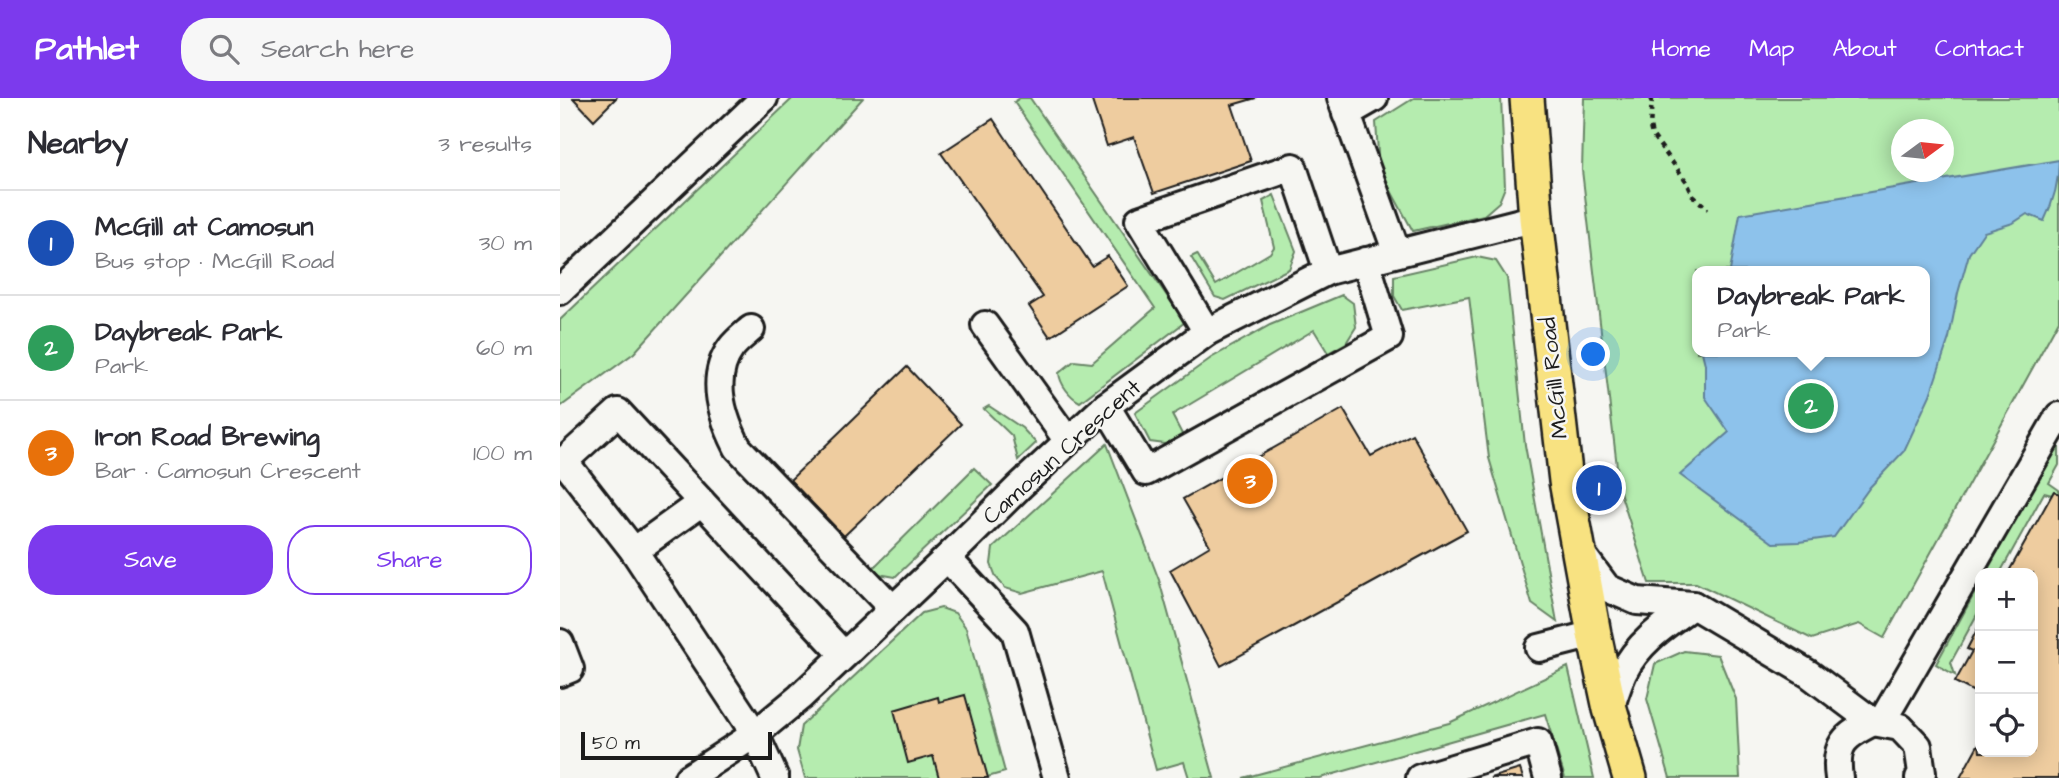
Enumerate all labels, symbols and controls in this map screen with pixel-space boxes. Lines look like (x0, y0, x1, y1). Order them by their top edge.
search box (181, 18, 671, 81)
text: Pathlet (35, 26, 139, 72)
icon: search (205, 30, 243, 68)
text: Search here (261, 31, 414, 67)
text: Home (1651, 32, 1711, 66)
text: Map (1749, 32, 1794, 66)
text: About (1832, 32, 1897, 66)
text: Contact (1935, 32, 2024, 66)
north arrow (1891, 119, 1954, 182)
text: Nearby (28, 123, 128, 165)
text: 3 results (438, 128, 532, 160)
text: McGill at Camosun (95, 209, 313, 245)
text: 1 (50, 227, 52, 259)
text: 30 m (479, 227, 532, 259)
text: Bus stop · McGill Road (95, 245, 334, 277)
popup (1692, 266, 1930, 357)
text: Daybreak Park (1717, 278, 1905, 314)
text: Daybreak Park (95, 314, 282, 350)
text: Park (1717, 314, 1771, 346)
street label: McGill Road (1532, 315, 1576, 440)
text: 2 (44, 332, 58, 364)
text: 60 m (476, 332, 532, 364)
your location (1576, 337, 1610, 371)
text: Park (95, 350, 148, 382)
street label: Camosun Crescent (976, 372, 1149, 532)
pin: 2 (1788, 380, 1834, 432)
text: Iron Road Brewing (95, 419, 320, 455)
text: 3 (45, 437, 57, 469)
text: 100 m (473, 437, 532, 469)
text: Bar · Camosun Crescent (95, 455, 361, 487)
pin: 3 (1227, 455, 1273, 507)
pin: 1 (1576, 462, 1622, 514)
button: Save (28, 525, 273, 595)
button: Share (287, 525, 532, 595)
map controls (1975, 568, 2038, 757)
button: + (1975, 568, 2038, 631)
button: − (1975, 631, 2038, 694)
button: locate (1975, 694, 2038, 757)
scale bar (581, 729, 772, 761)
text: 50 m (592, 730, 640, 757)

